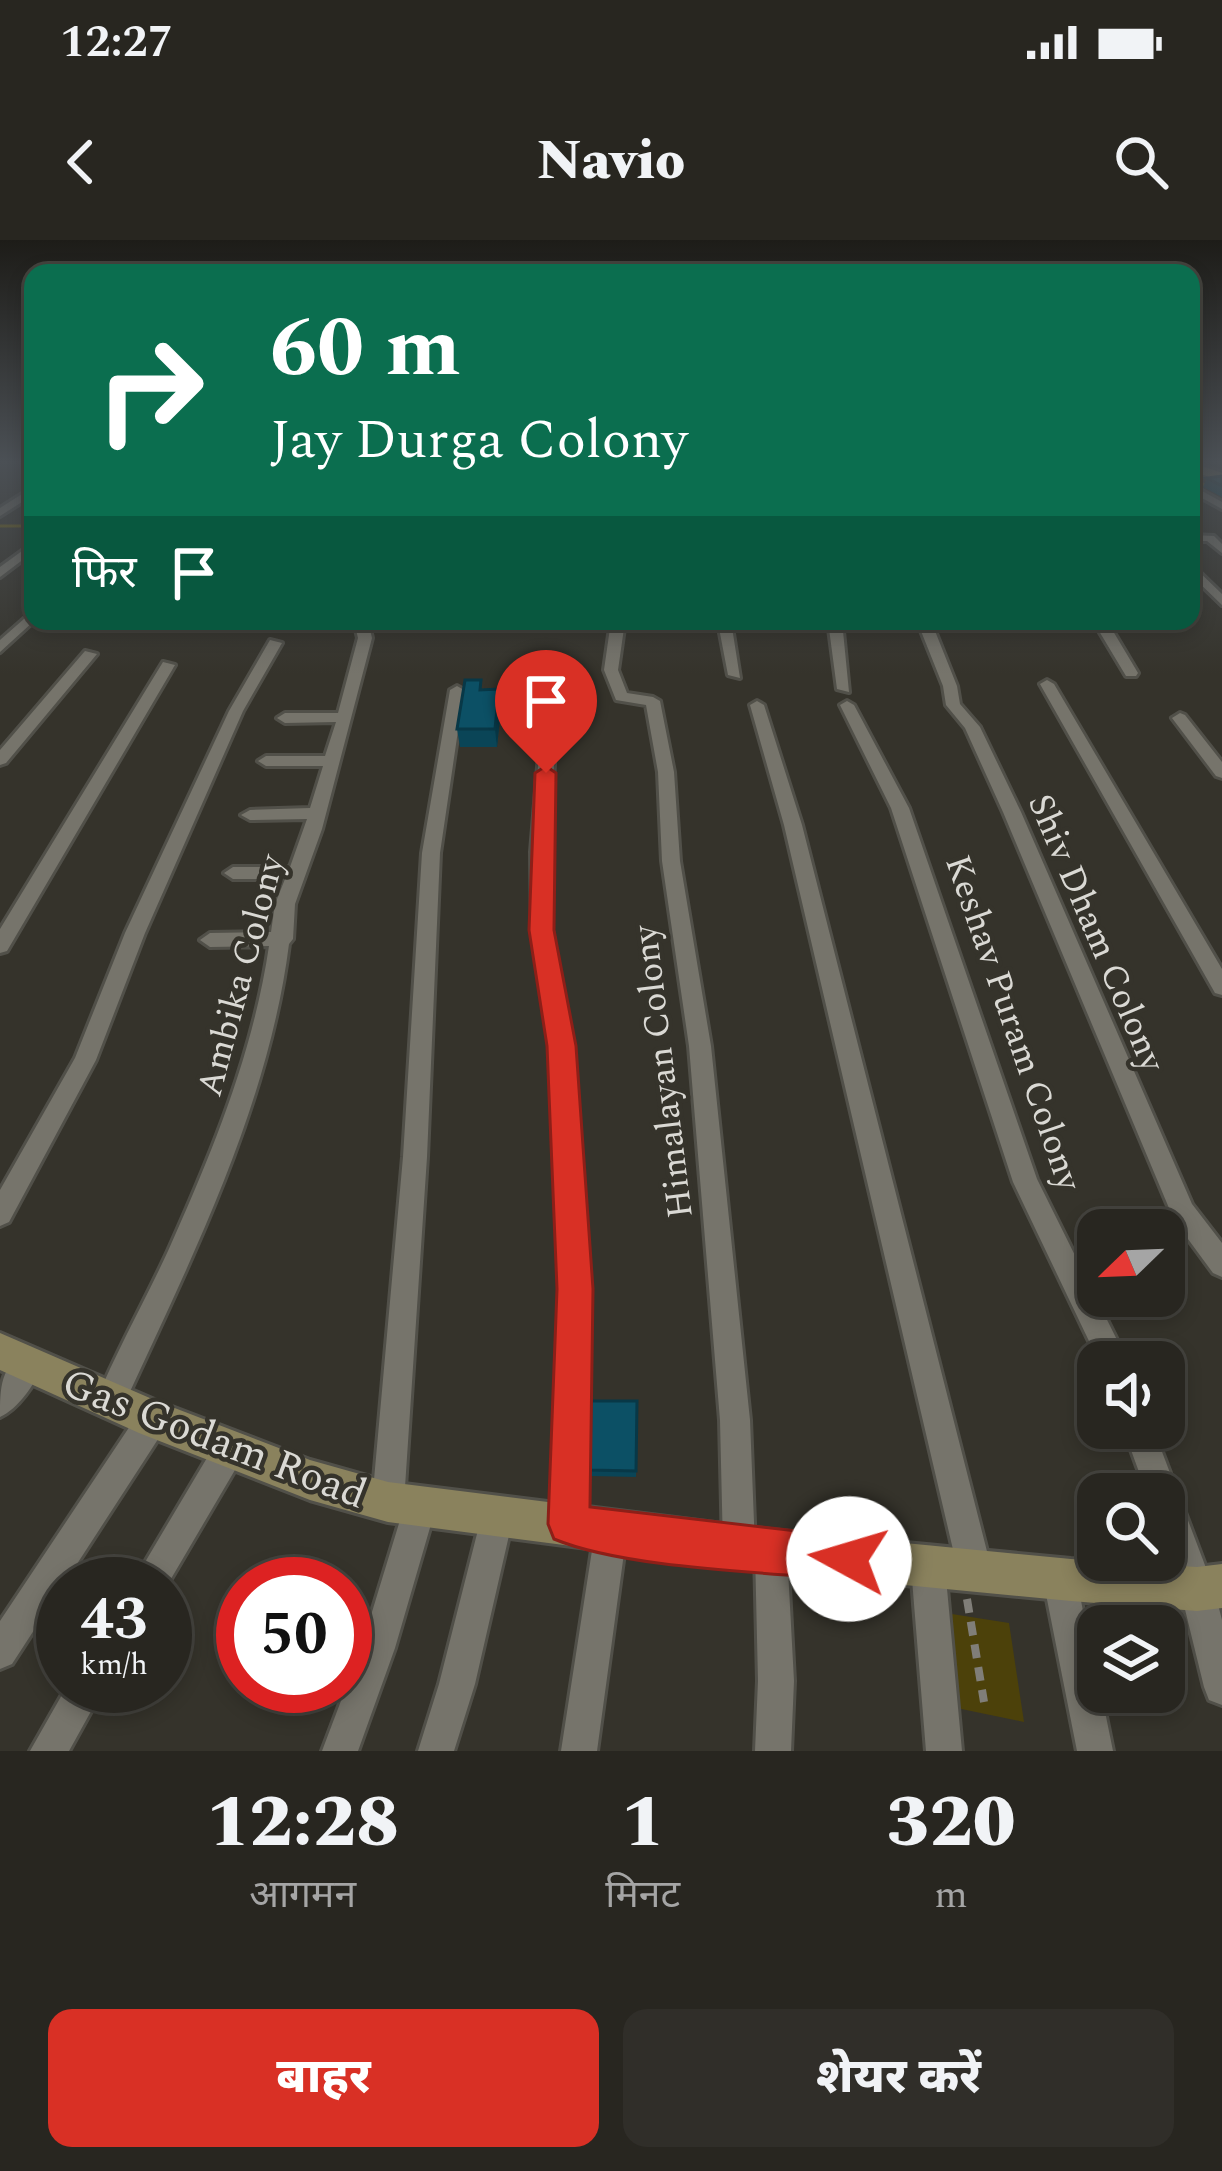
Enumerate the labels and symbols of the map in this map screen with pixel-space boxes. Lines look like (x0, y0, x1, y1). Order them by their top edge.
pin (495, 650, 597, 773)
street label: Shiv Dham Colony (1012, 785, 1180, 1082)
street label: Ambika Colony (183, 847, 301, 1103)
street label: Keshav Puram Colony (929, 848, 1096, 1200)
street label: Himalayan Colony (618, 920, 709, 1221)
north arrow (1077, 1209, 1185, 1317)
street label: Gas Godam Road (53, 1352, 376, 1526)
position arrow (786, 1496, 912, 1622)
speed limit sign: 50 (216, 1557, 372, 1713)

